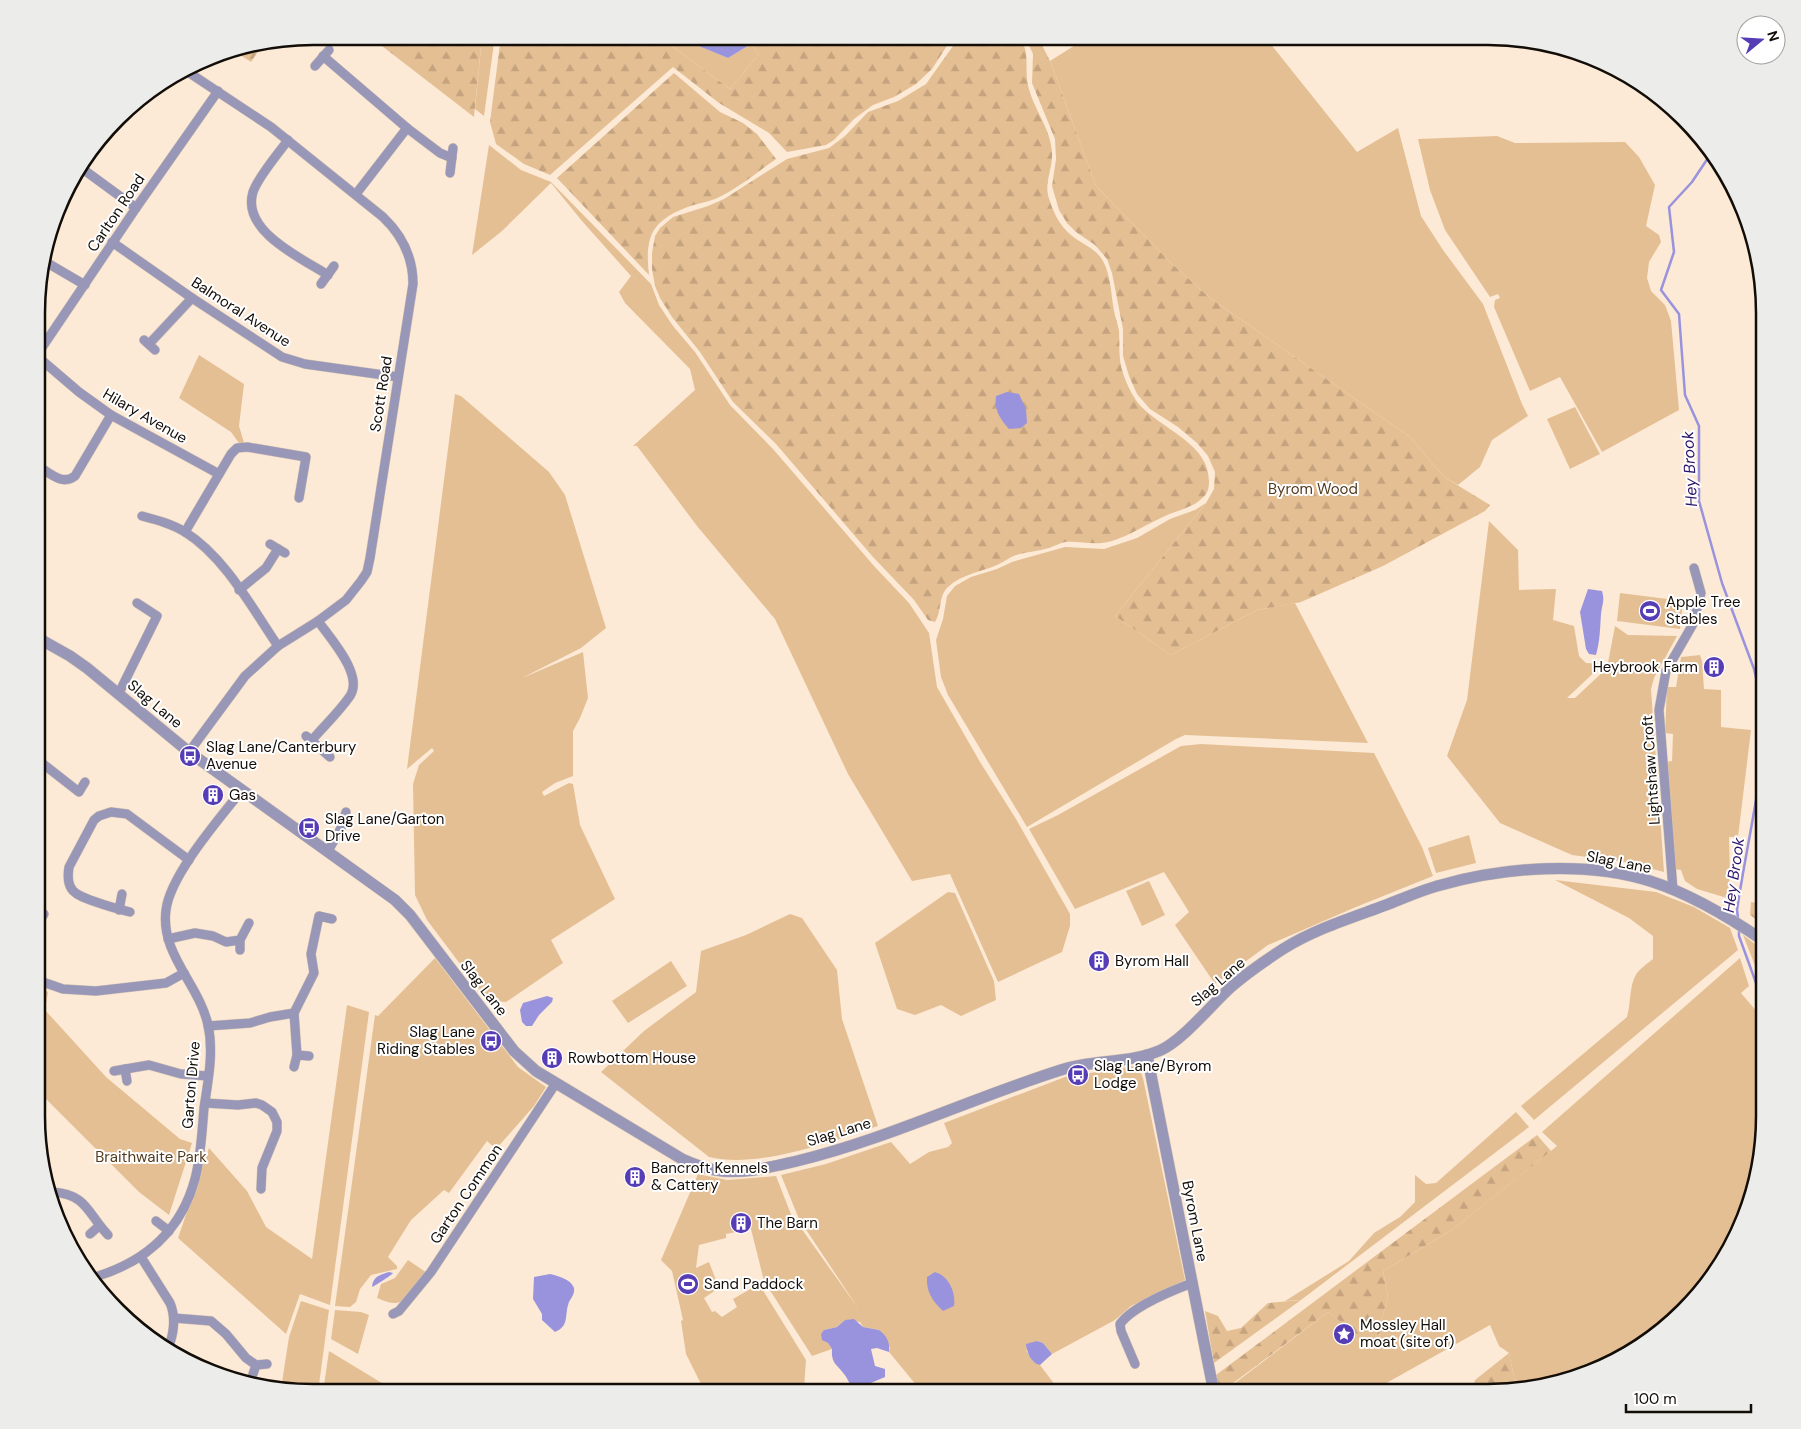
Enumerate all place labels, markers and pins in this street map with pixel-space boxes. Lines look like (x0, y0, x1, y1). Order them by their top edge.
place label: Apple Tree Stables (1666, 592, 1740, 629)
sports icon: Apple Tree Stables (1638, 599, 1662, 623)
building icon: Heybrook Farm (1702, 655, 1726, 679)
place label: Heybrook Farm (1593, 657, 1698, 677)
place label: Slag Lane/Canterbury Avenue (206, 737, 357, 774)
bus stop icon: Slag Lane/Canterbury Avenue (178, 744, 202, 768)
building icon: Gas (201, 783, 225, 807)
place label: Gas (229, 785, 256, 805)
place label: Slag Lane/Garton Drive (325, 809, 444, 846)
bus stop icon: Slag Lane/Garton Drive (297, 816, 321, 840)
building icon: Byrom Hall (1087, 949, 1111, 973)
place label: Byrom Hall (1115, 951, 1189, 971)
place label: Slag Lane Riding Stables (377, 1022, 475, 1059)
bus stop icon: Slag Lane Riding Stables (479, 1029, 503, 1053)
building icon: Rowbottom House (540, 1046, 564, 1070)
place label: Rowbottom House (568, 1048, 696, 1068)
place label: Slag Lane/Byrom Lodge (1094, 1056, 1211, 1093)
bus stop icon: Slag Lane/Byrom Lodge (1066, 1063, 1090, 1087)
place label: Bancroft Kennels & Cattery (651, 1158, 768, 1195)
building icon: Bancroft Kennels & Cattery (623, 1165, 647, 1189)
building icon: The Barn (729, 1211, 753, 1235)
place label: The Barn (757, 1213, 818, 1233)
sports icon: Sand Paddock (676, 1272, 700, 1296)
place label: Sand Paddock (704, 1274, 804, 1294)
place label: Mossley Hall moat (site of) (1360, 1315, 1454, 1352)
place icon: Mossley Hall moat (site of) (1332, 1322, 1356, 1346)

